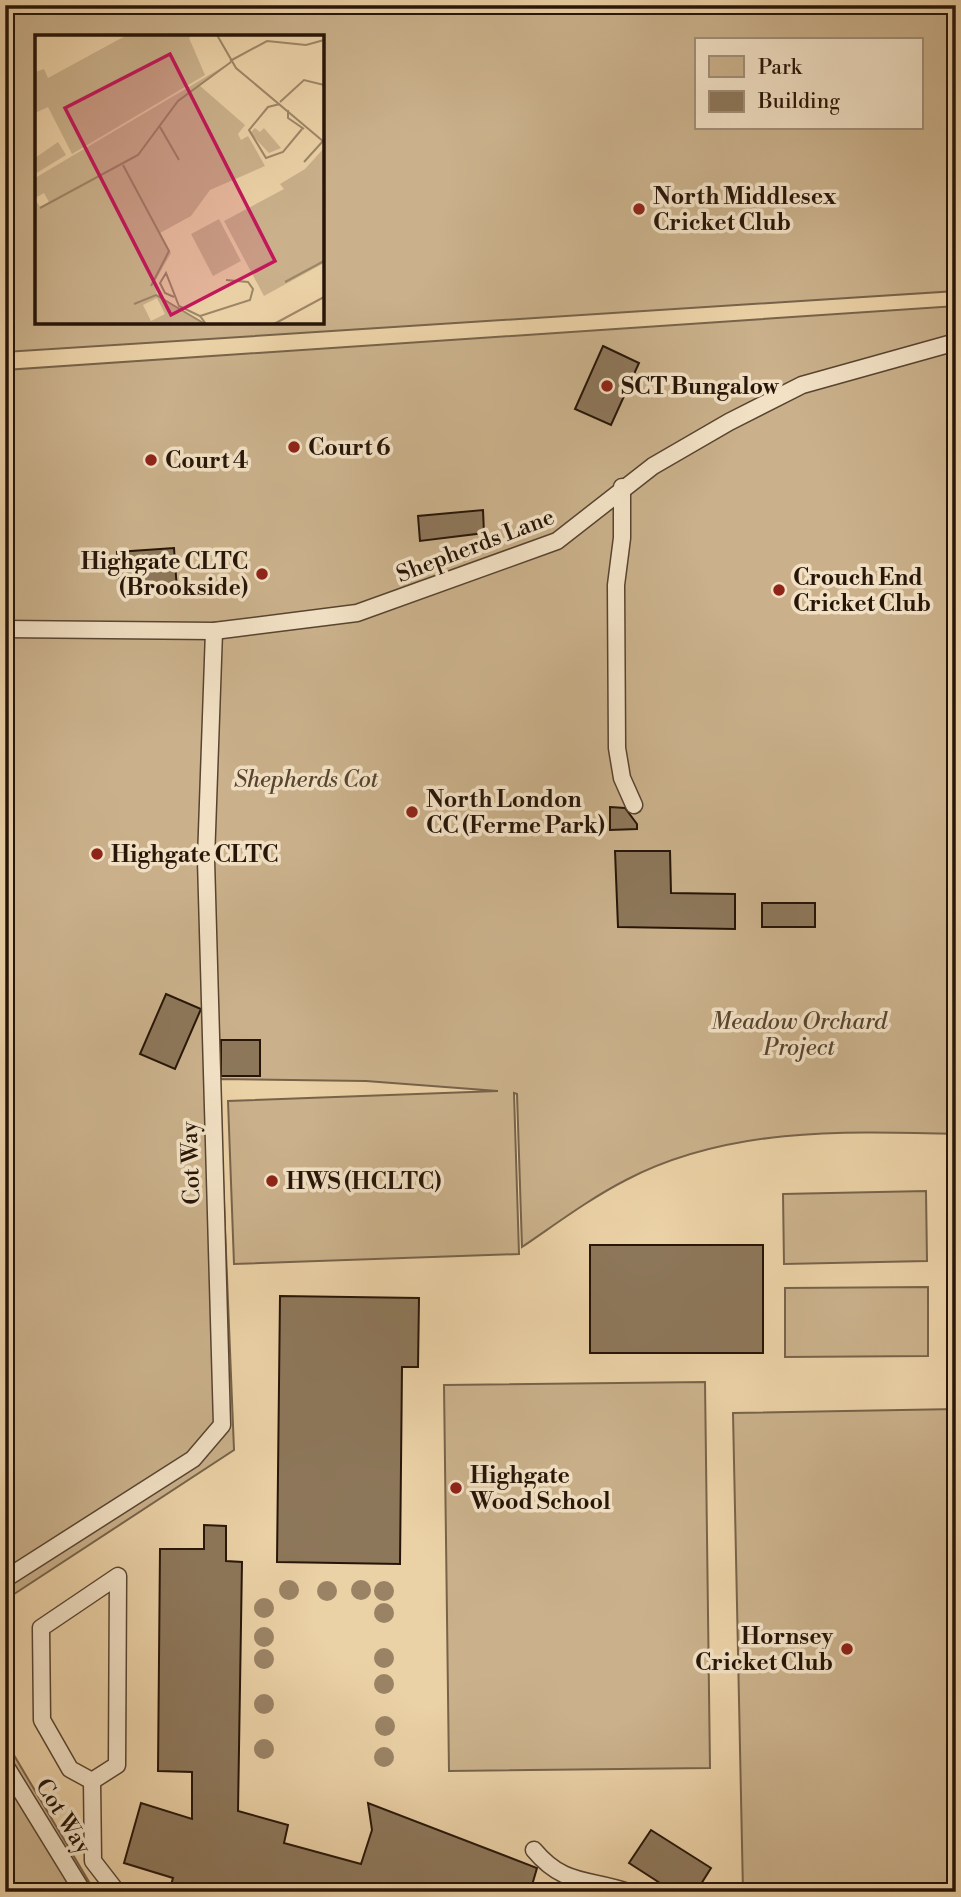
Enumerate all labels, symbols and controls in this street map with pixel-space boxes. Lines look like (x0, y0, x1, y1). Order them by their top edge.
inset map (35, 35, 324, 324)
legend (695, 38, 922, 130)
text: Park (758, 55, 803, 81)
text: Building (757, 89, 840, 115)
place label: North Middlesex Cricket Club (653, 183, 837, 237)
marker: North Middlesex Cricket Club (631, 201, 647, 217)
place label: SCT Bungalow (621, 373, 780, 401)
marker: SCT Bungalow (599, 378, 615, 394)
place label: Court 6 (308, 434, 391, 462)
marker: Court 6 (286, 439, 302, 455)
place label: Court 4 (165, 447, 248, 475)
marker: Court 4 (143, 452, 159, 468)
street label: Shepherds Lane (392, 503, 558, 589)
place label: Highgate CLTC (Brookside) (81, 548, 248, 602)
place label: Crouch End Cricket Club (793, 564, 931, 618)
marker: Highgate CLTC (Brookside) (254, 566, 270, 582)
marker: Crouch End Cricket Club (771, 582, 787, 598)
park label: Shepherds Cot (234, 766, 379, 794)
place label: North London CC (Ferme Park) (426, 786, 605, 840)
marker: North London CC (Ferme Park) (404, 804, 420, 820)
place label: Highgate CLTC (111, 841, 278, 869)
marker: Highgate CLTC (89, 846, 105, 862)
park label: Meadow Orchard Project (711, 1008, 888, 1062)
street label: Cot Way (176, 1120, 206, 1205)
place label: HWS (HCLTC) (286, 1168, 441, 1196)
marker: HWS (HCLTC) (264, 1173, 280, 1189)
place label: Highgate Wood School (469, 1462, 611, 1516)
marker: Highgate Wood School (448, 1480, 464, 1496)
place label: Hornsey Cricket Club (695, 1623, 833, 1677)
marker: Hornsey Cricket Club (839, 1641, 855, 1657)
street label: Cot Way (29, 1774, 98, 1860)

